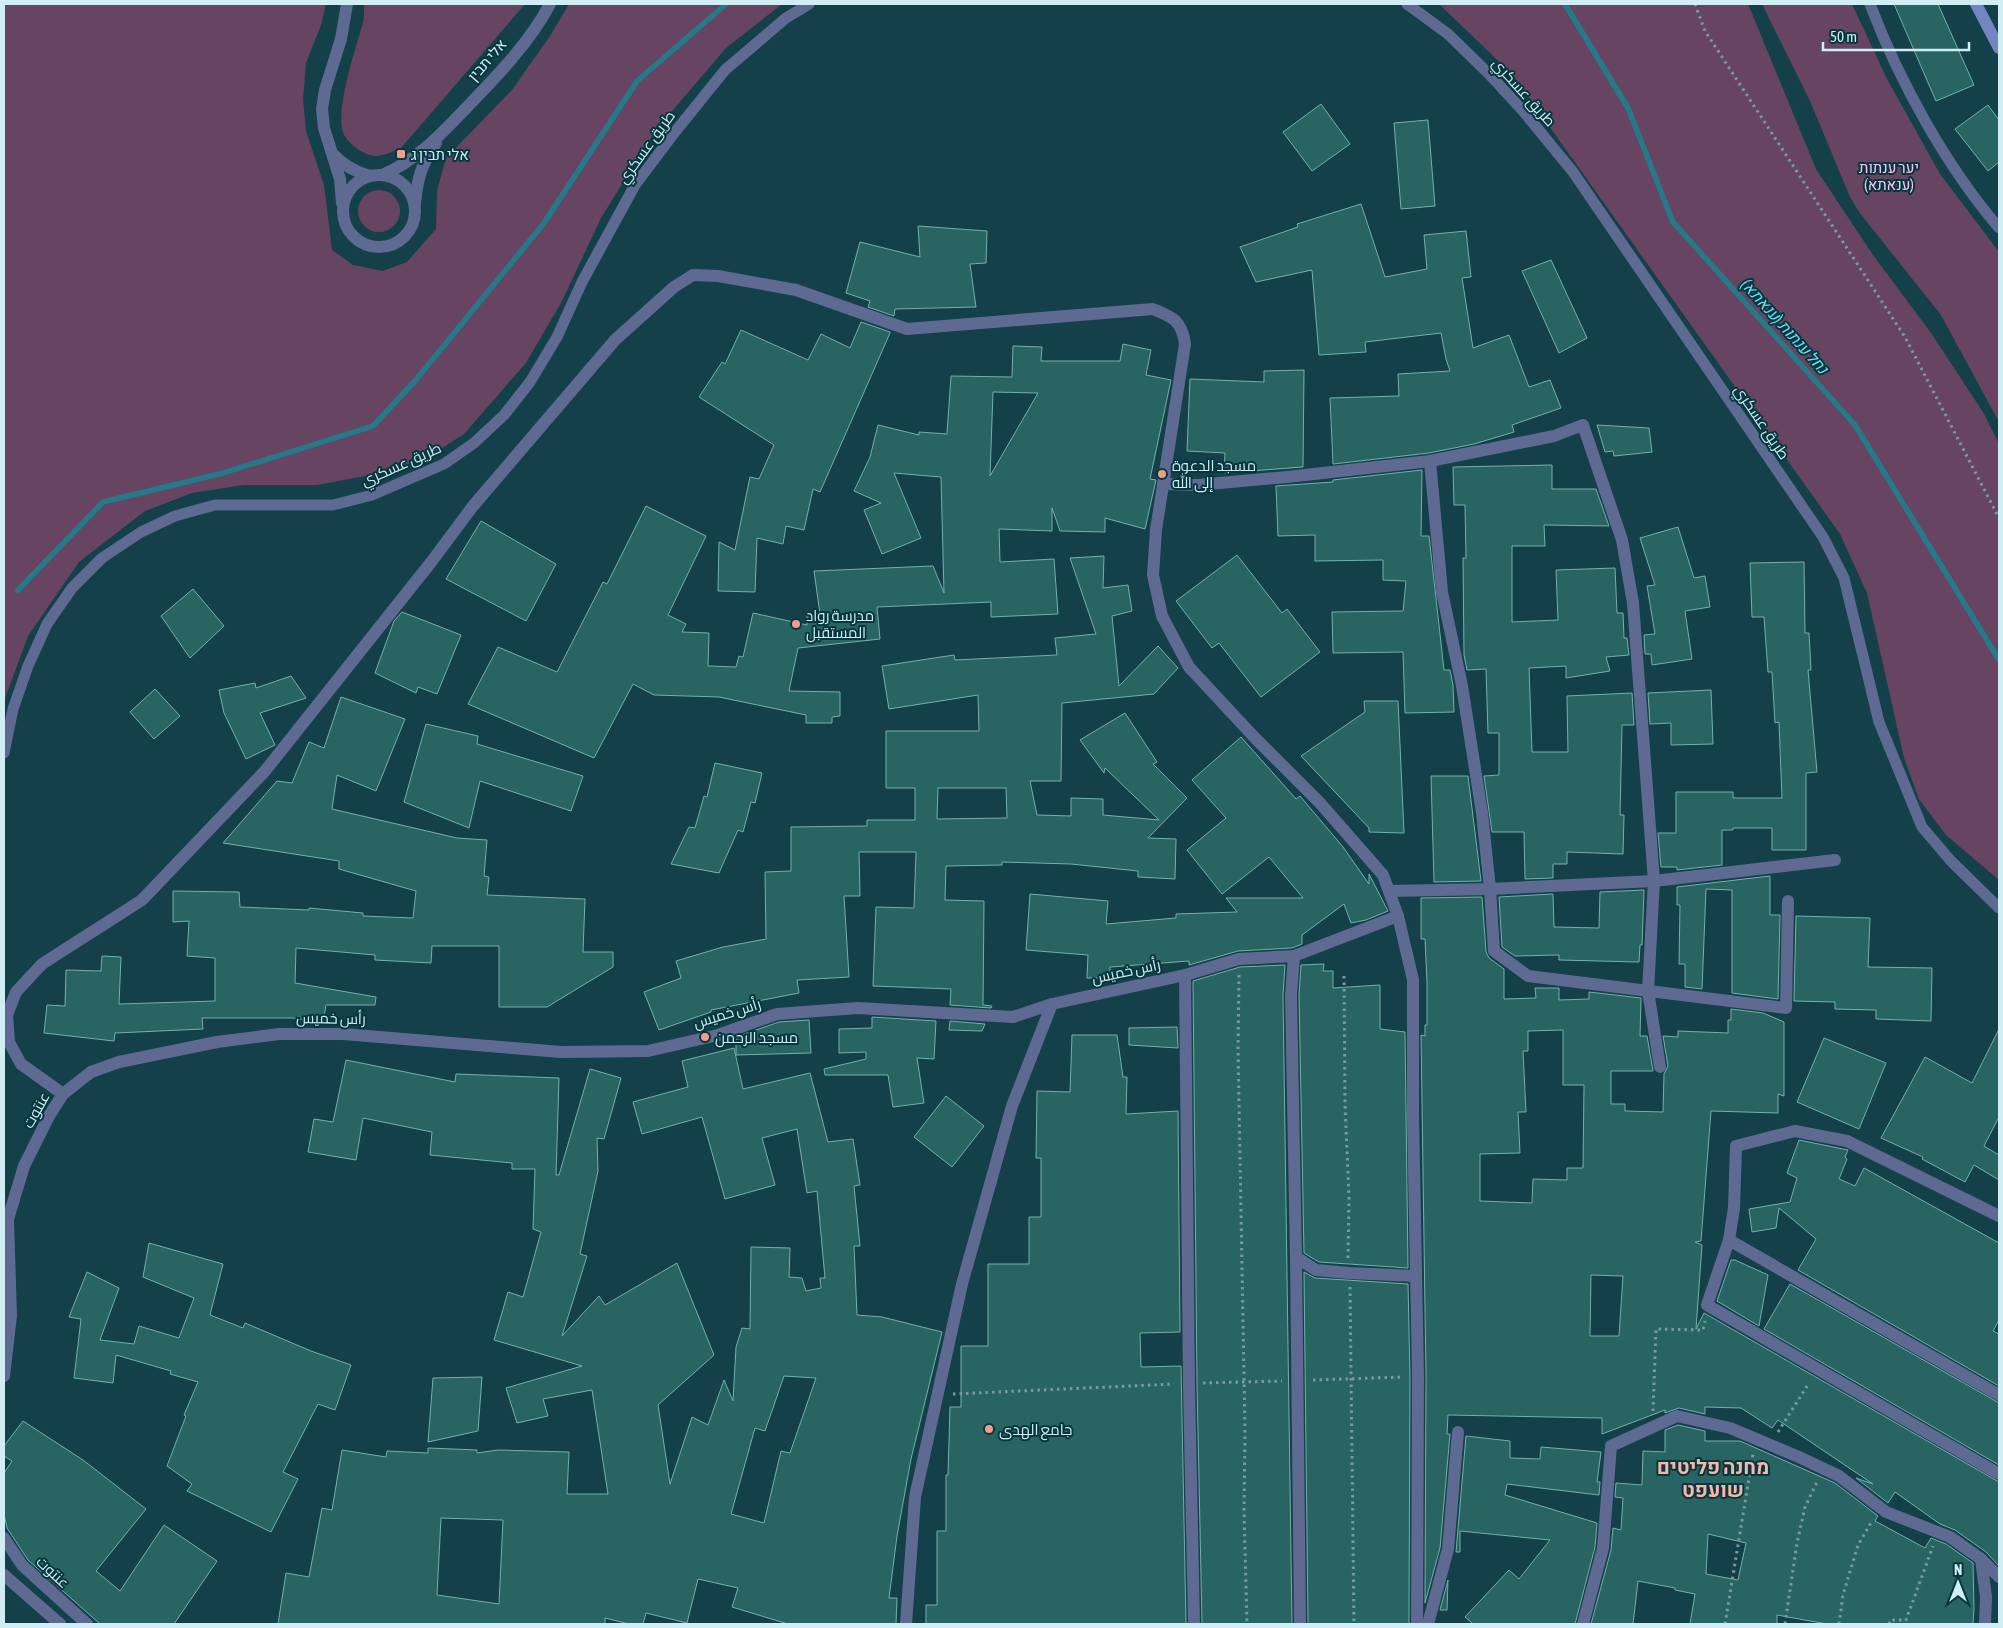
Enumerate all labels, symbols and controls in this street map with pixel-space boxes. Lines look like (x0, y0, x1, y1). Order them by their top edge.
scale bar (1823, 20, 1969, 52)
text: 50 m (1830, 28, 1857, 45)
street label: אלי תבין (464, 36, 510, 84)
street label: طريق عسكري (1486, 54, 1559, 132)
street label: طريق عسكري (614, 107, 681, 189)
place label: אלי תבין ג (411, 146, 469, 163)
marker: אלי תבין ג (395, 148, 407, 160)
park label: יער ענתות (ענאתא) (1859, 159, 1919, 193)
water label: נחל ענתות (ענאתא) (1737, 275, 1833, 379)
street label: طريق عسكري (1728, 382, 1793, 465)
street label: طريق عسكري (358, 439, 445, 493)
place label: مسجد الدعوة إلى الله (1172, 457, 1256, 493)
marker: مسجد الدعوة إلى الله (1156, 468, 1168, 480)
place label: مدرسة رواد المستقبل (806, 607, 874, 643)
marker: مدرسة رواد المستقبل (790, 618, 802, 630)
street label: رأس خميس (1090, 954, 1162, 989)
street label: رأس خميس (691, 994, 763, 1033)
street label: رأس خميس (296, 1008, 366, 1029)
place label: مسجد الرحمن (715, 1029, 798, 1048)
marker: مسجد الرحمن (699, 1031, 711, 1043)
street label: عنتوت (19, 1089, 54, 1131)
place label: جامع الهدى (999, 1421, 1072, 1441)
marker: جامع الهدى (983, 1423, 995, 1435)
district label: מחנה פליטים שועפט (1657, 1455, 1769, 1501)
street label: عنتوت (33, 1553, 73, 1592)
north arrow (1933, 1558, 1983, 1608)
text: N (1954, 1562, 1962, 1578)

